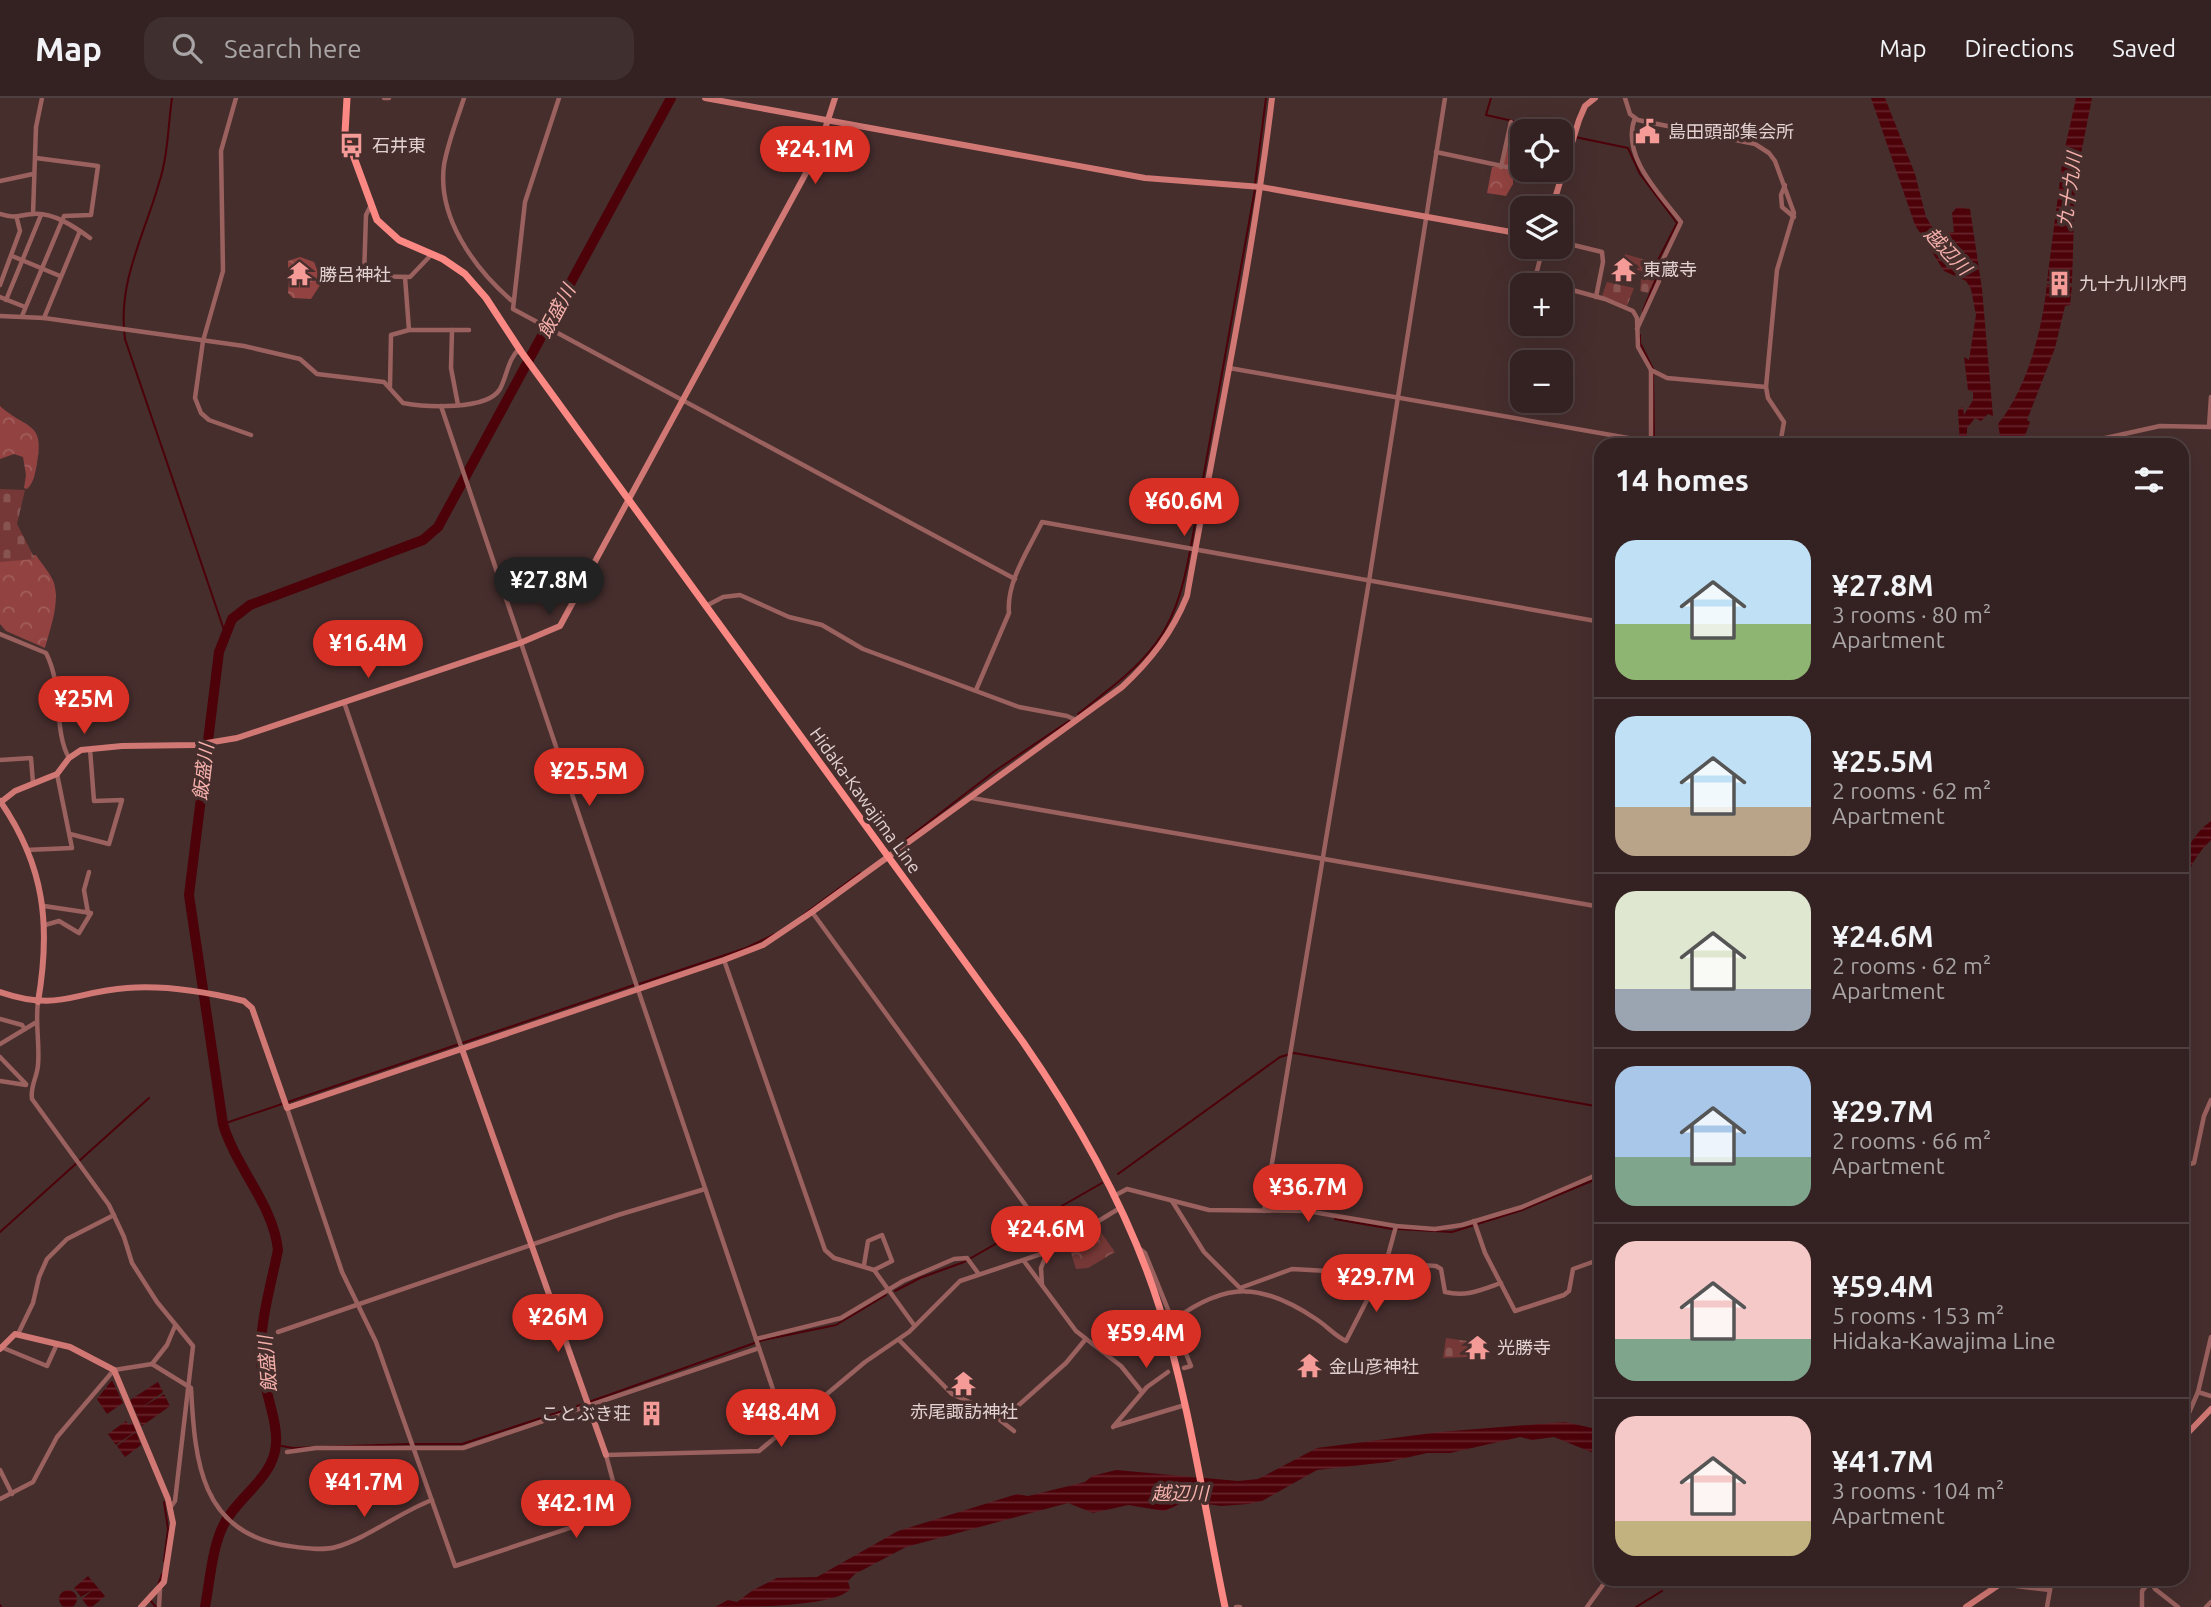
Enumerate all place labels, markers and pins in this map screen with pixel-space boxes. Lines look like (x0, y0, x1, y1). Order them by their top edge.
public building icon: 島田頭部集会所 (1634, 117, 1662, 145)
place label: 島田頭部集会所 (1668, 121, 1794, 141)
pin: ¥24.1M (758, 126, 872, 186)
bus stop icon: 石井東 (338, 131, 366, 159)
place label: 石井東 (372, 135, 426, 155)
temple icon: 東蔵寺 (1609, 255, 1637, 283)
place label: 東蔵寺 (1643, 259, 1697, 279)
temple icon: 勝呂神社 (285, 260, 313, 288)
place label: 勝呂神社 (319, 264, 391, 284)
building icon: 九十九川水門 (2045, 269, 2073, 297)
place label: 九十九川水門 (2079, 273, 2187, 293)
pin: ¥60.6M (1127, 478, 1241, 538)
pin: ¥27.8M (492, 558, 606, 617)
pin: ¥16.4M (311, 620, 425, 680)
pin: ¥25M (43, 676, 125, 736)
pin: ¥25.5M (532, 748, 646, 808)
pin: ¥36.7M (1251, 1164, 1365, 1224)
pin: ¥24.6M (989, 1206, 1103, 1266)
pin: ¥29.7M (1319, 1254, 1433, 1314)
pin: ¥26M (517, 1294, 599, 1354)
pin: ¥59.4M (1089, 1310, 1203, 1370)
temple icon: 光勝寺 (1463, 1333, 1491, 1361)
place label: 光勝寺 (1497, 1337, 1551, 1357)
temple icon: 金山彦神社 (1295, 1352, 1323, 1380)
place label: 金山彦神社 (1329, 1356, 1419, 1376)
temple icon: 赤尾諏訪神社 (950, 1370, 978, 1398)
pin: ¥48.4M (724, 1390, 838, 1449)
building icon: ことぶき荘 (637, 1399, 665, 1427)
place label: 赤尾諏訪神社 (910, 1401, 1018, 1421)
place label: ことぶき荘 (541, 1403, 631, 1423)
pin: ¥41.7M (307, 1460, 421, 1519)
pin: ¥42.1M (519, 1480, 633, 1540)

